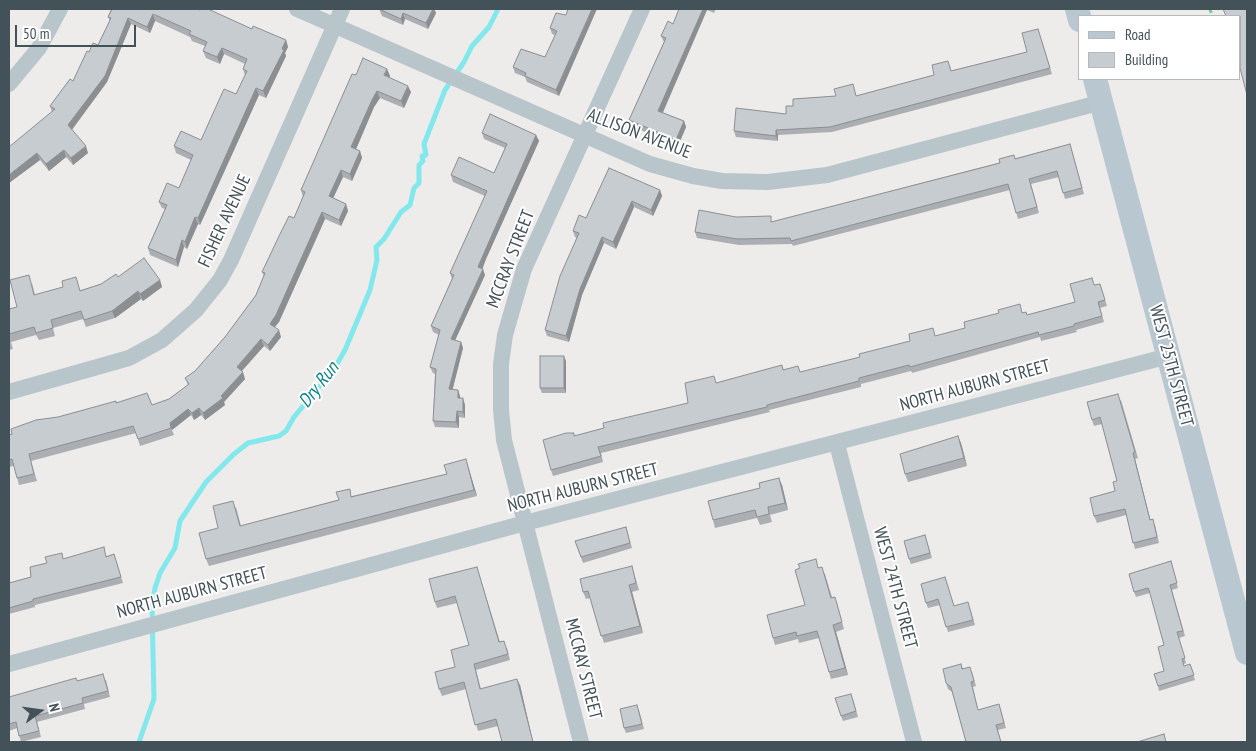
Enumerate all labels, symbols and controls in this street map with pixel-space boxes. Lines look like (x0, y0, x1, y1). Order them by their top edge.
scale bar (18, 15, 139, 47)
legend (1078, 15, 1241, 80)
text: 50 m (23, 24, 49, 43)
text: Road (1125, 25, 1151, 44)
text: Building (1125, 50, 1168, 69)
street label: ALLISON AVENUE (584, 104, 694, 164)
street label: FISHER AVENUE (194, 171, 256, 271)
street label: MCCRAY STREET (482, 207, 540, 311)
street label: WEST 25TH STREET (1144, 303, 1198, 429)
street label: NORTH AUBURN STREET (898, 356, 1052, 416)
water label: Dry Run (294, 357, 344, 413)
street label: NORTH AUBURN STREET (505, 459, 661, 517)
street label: WEST 24TH STREET (868, 525, 922, 651)
street label: NORTH AUBURN STREET (115, 563, 269, 623)
street label: MCCRAY STREET (560, 616, 606, 722)
north arrow (15, 686, 65, 736)
text: N (45, 702, 64, 713)

